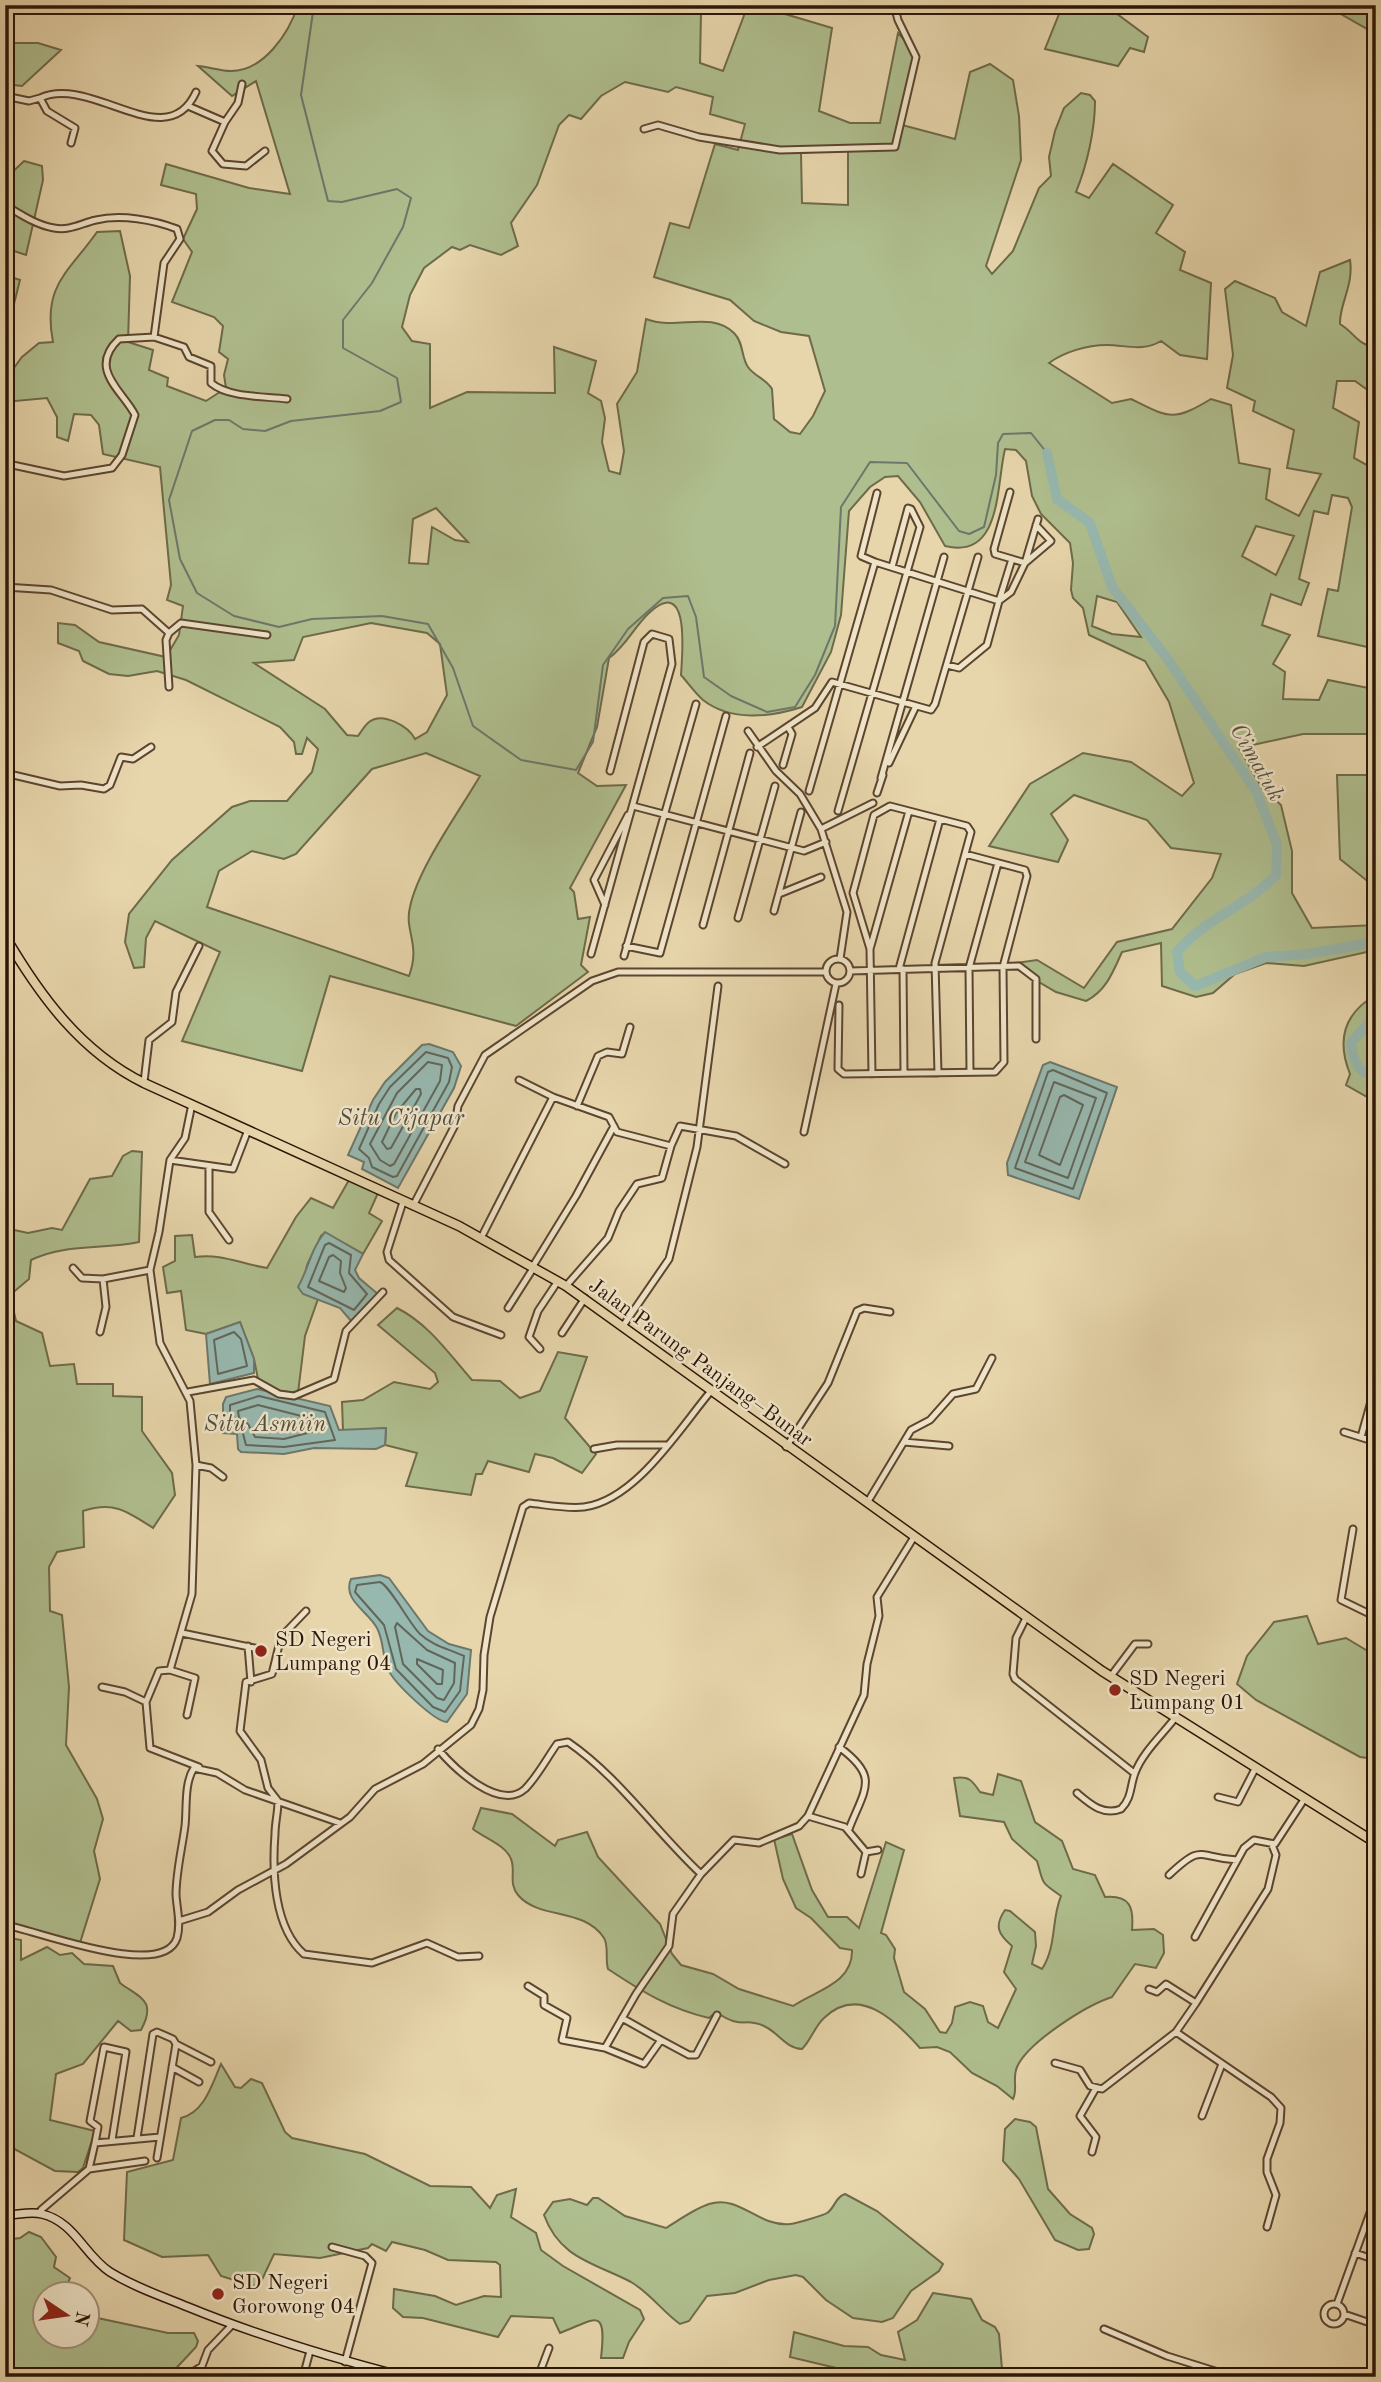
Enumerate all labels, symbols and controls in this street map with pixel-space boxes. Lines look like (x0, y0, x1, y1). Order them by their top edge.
water label: Cimatuk (1225, 720, 1288, 806)
water label: Situ Cijapar (338, 1107, 465, 1131)
street label: Jalan Parung Panjang–Bunar (584, 1275, 816, 1452)
water label: Situ Asmiin (204, 1413, 326, 1436)
place label: SD Negeri Lumpang 04 (275, 1630, 391, 1675)
marker: SD Negeri Lumpang 04 (253, 1643, 269, 1659)
place label: SD Negeri Lumpang 01 (1129, 1669, 1245, 1714)
marker: SD Negeri Lumpang 01 (1107, 1682, 1123, 1698)
place label: SD Negeri Gorowong 04 (232, 2273, 355, 2318)
north arrow (32, 2280, 102, 2350)
marker: SD Negeri Gorowong 04 (210, 2286, 226, 2302)
text: N (69, 2309, 91, 2328)

